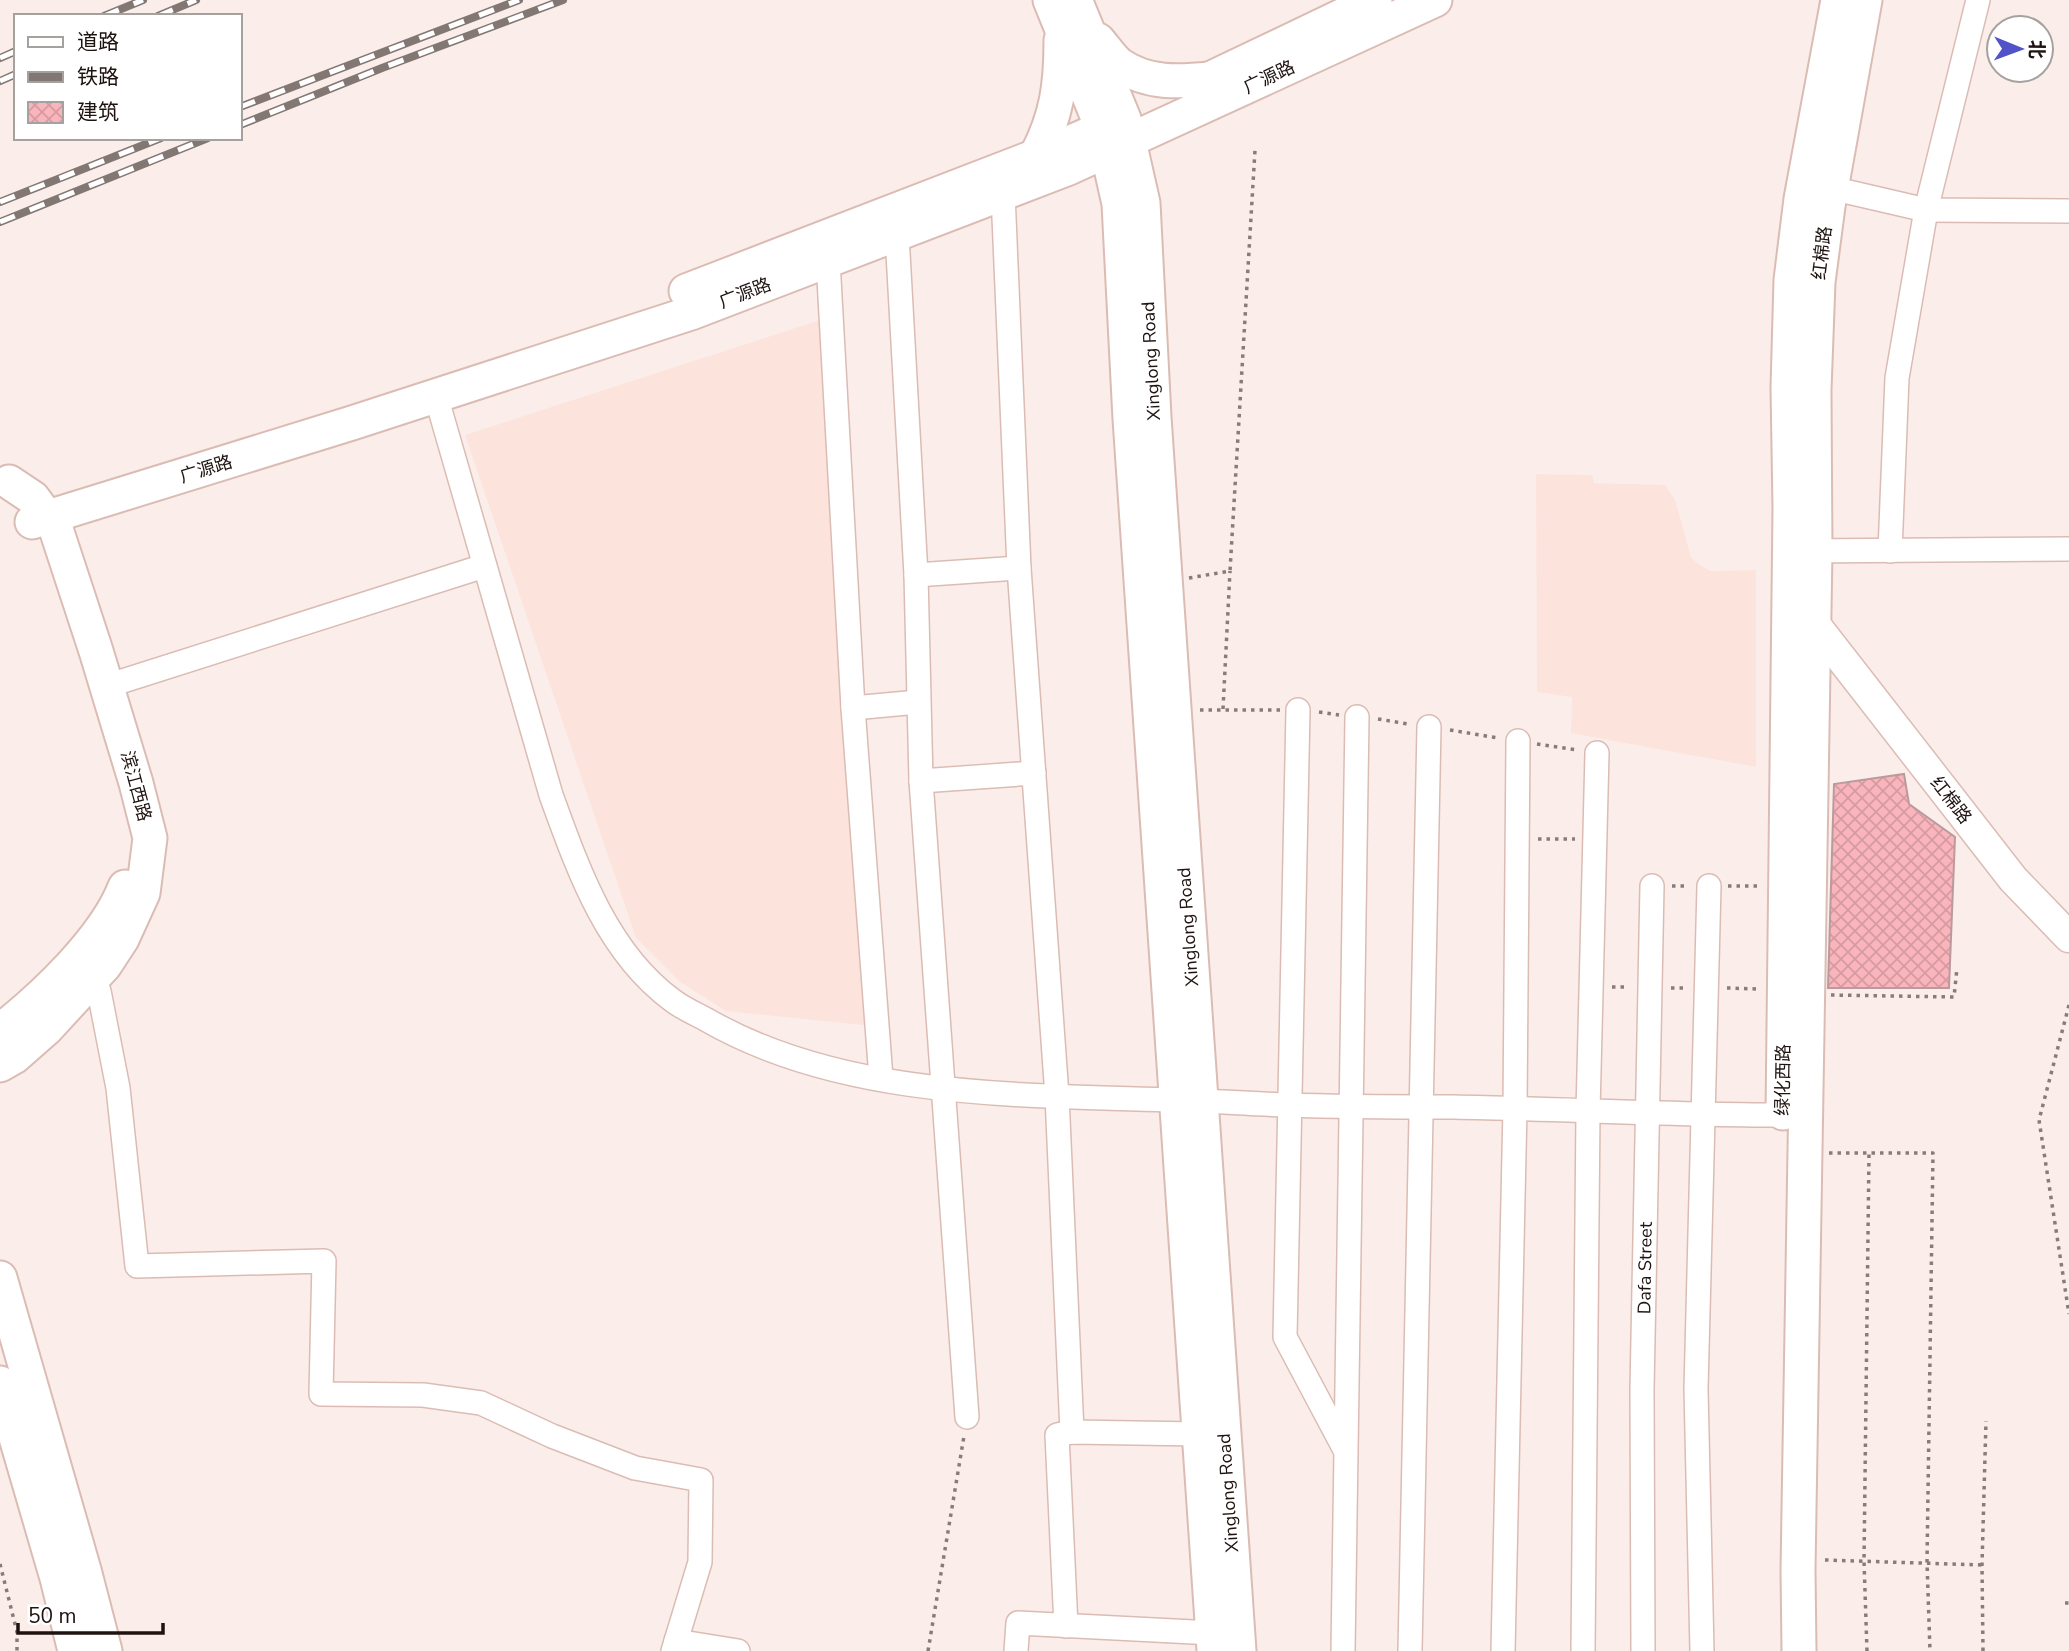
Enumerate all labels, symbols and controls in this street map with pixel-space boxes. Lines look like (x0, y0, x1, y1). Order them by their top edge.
legend (14, 14, 242, 140)
north arrow (1985, 14, 2055, 84)
text: 道路 (77, 28, 119, 56)
text: 北 (2023, 40, 2049, 59)
street label: 广源路 (1239, 55, 1299, 99)
text: 铁路 (77, 63, 119, 91)
text: 建筑 (77, 98, 119, 126)
street label: 红棉路 (1807, 225, 1837, 281)
street label: 广源路 (715, 272, 775, 314)
street label: Xinglong Road (1136, 301, 1166, 421)
street label: 广源路 (177, 450, 235, 488)
street label: 滨江西路 (115, 748, 157, 824)
street label: 红棉路 (1925, 771, 1977, 829)
street label: Xinglong Road (1172, 867, 1204, 987)
street label: 绿化西路 (1770, 1044, 1796, 1116)
street label: Dafa Street (1632, 1221, 1658, 1314)
street label: Xinglong Road (1212, 1433, 1244, 1553)
scale bar (18, 1592, 163, 1636)
text: 50 m (28, 1602, 77, 1630)

